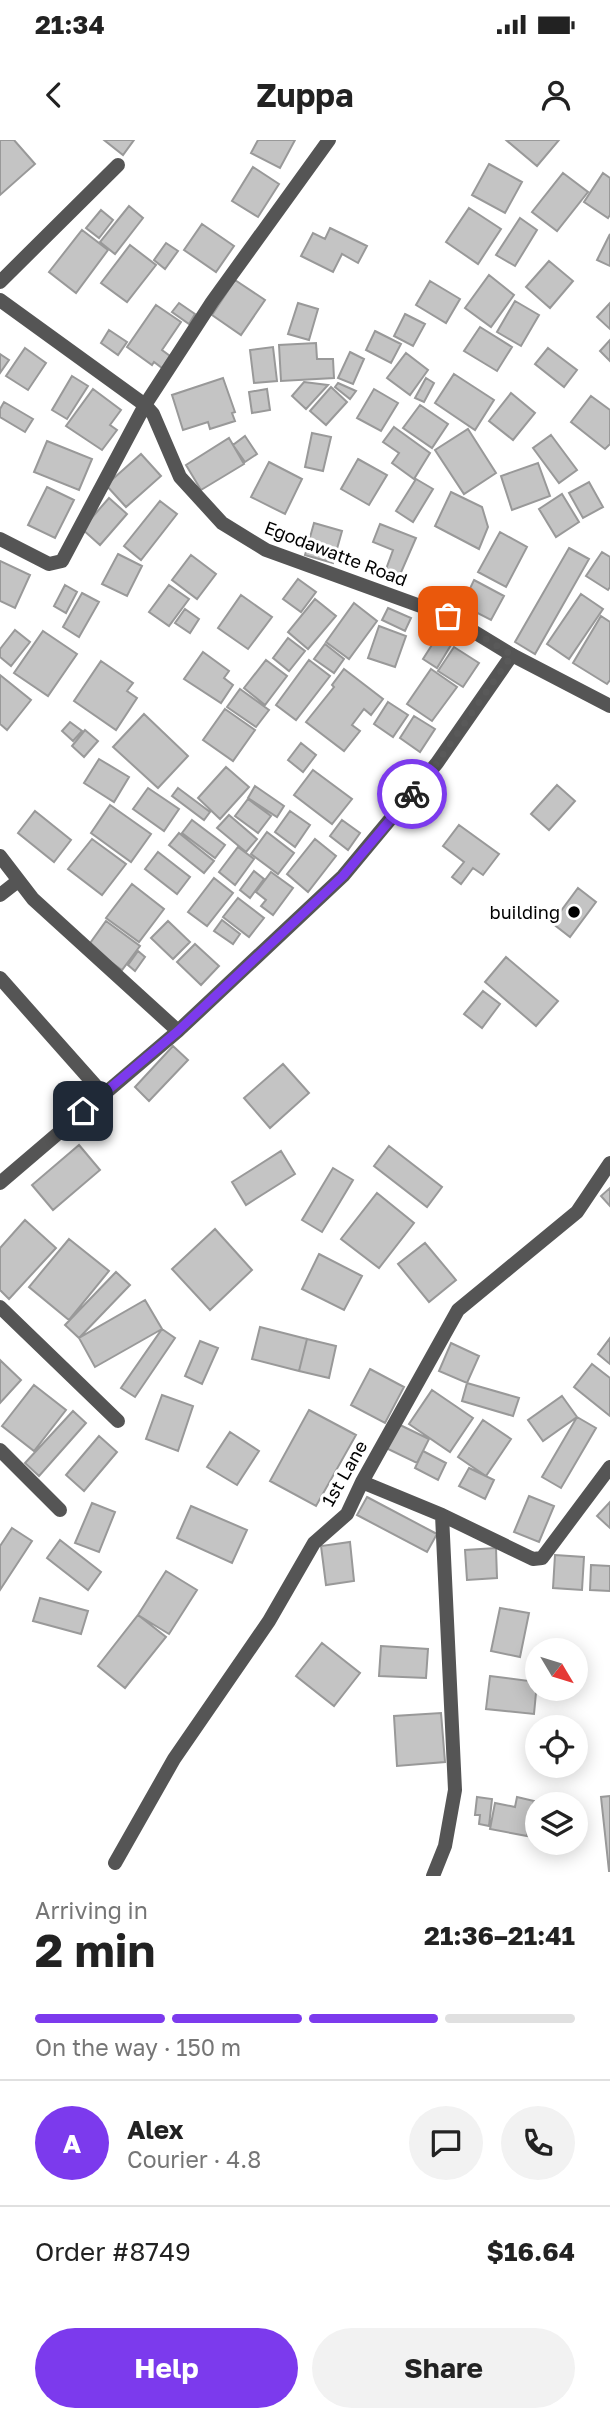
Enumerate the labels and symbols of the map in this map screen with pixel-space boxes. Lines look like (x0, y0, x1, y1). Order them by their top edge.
street label: Egodawatte Road (261, 516, 411, 590)
pin (418, 586, 478, 646)
courier (377, 759, 447, 829)
place label: building (490, 901, 560, 923)
marker: building (566, 904, 582, 920)
pin (53, 1081, 113, 1141)
street label: 1st Lane (316, 1436, 372, 1510)
north arrow (525, 1638, 588, 1701)

